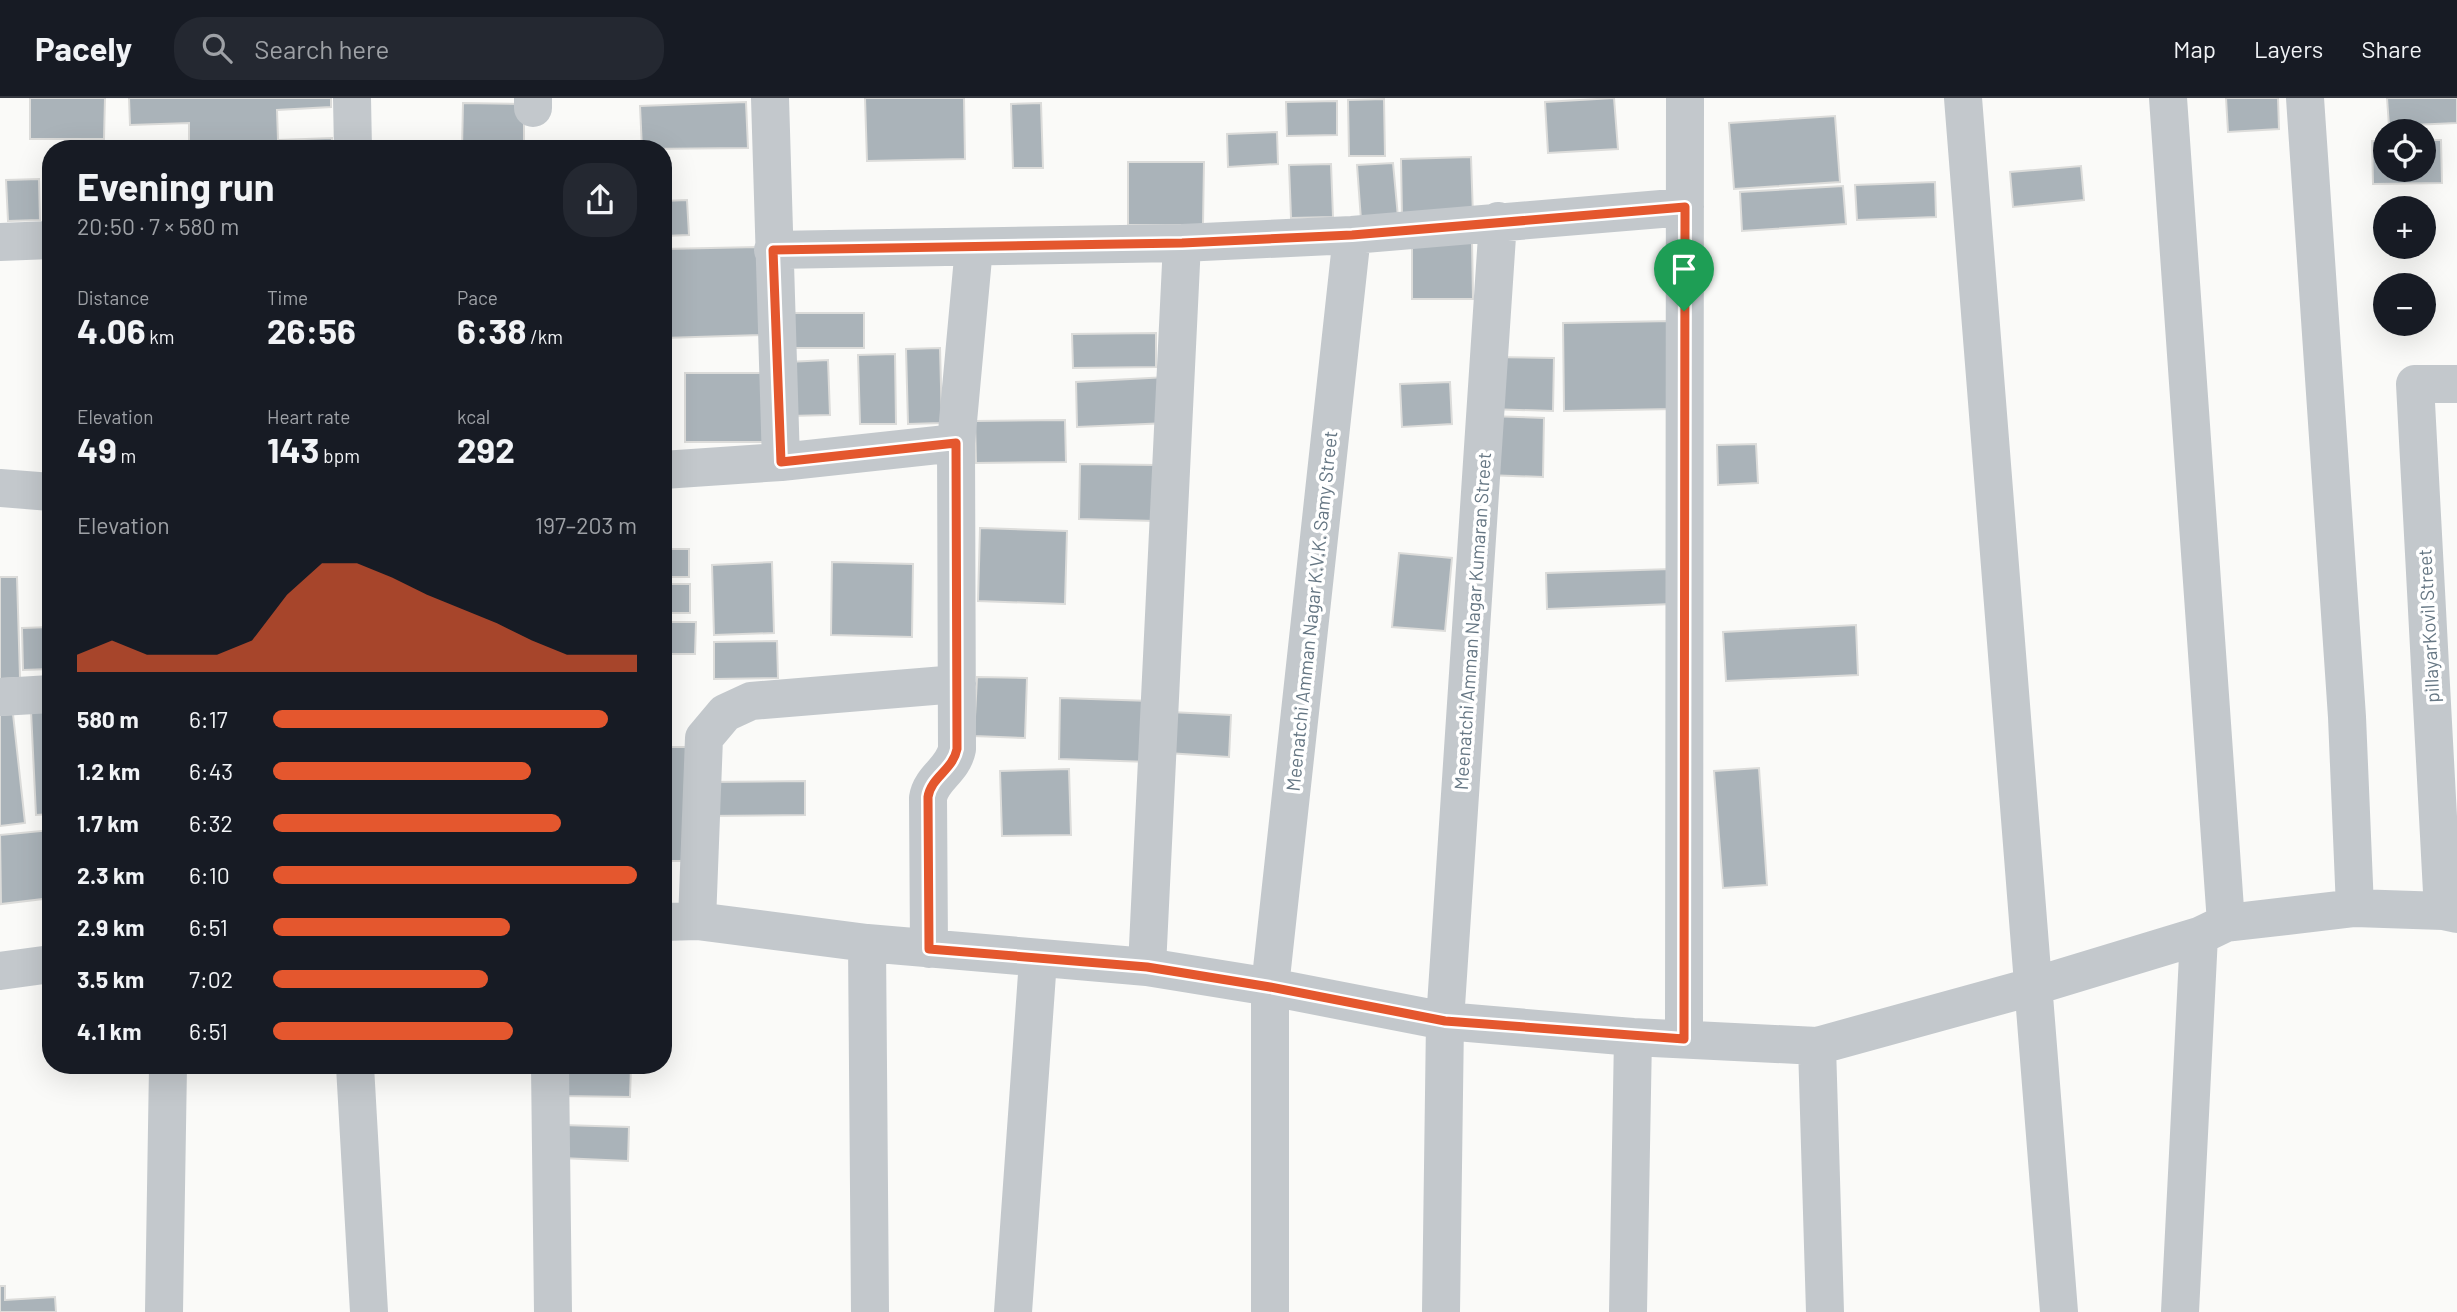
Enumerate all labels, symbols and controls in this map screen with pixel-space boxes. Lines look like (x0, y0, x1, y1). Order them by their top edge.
search box (174, 17, 664, 80)
text: Pacely (35, 28, 132, 68)
icon: search (198, 29, 236, 67)
text: Search here (254, 33, 389, 64)
text: Map (2173, 34, 2216, 63)
text: Layers (2254, 34, 2323, 63)
text: Share (2361, 34, 2422, 63)
map controls (2373, 119, 2436, 336)
button: locate (2373, 119, 2436, 182)
text: Evening run (77, 163, 275, 209)
button: share (563, 163, 637, 237)
button: + (2373, 196, 2436, 259)
text: 20:50 · 7 × 580 m (77, 212, 239, 240)
pin (1654, 239, 1714, 311)
icon: arrive (1665, 250, 1703, 288)
button: − (2373, 273, 2436, 336)
text: Distance (77, 286, 149, 309)
text: Time (267, 286, 308, 309)
text: Pace (457, 286, 498, 309)
text: 4.06 (77, 309, 145, 351)
text: 26:56 (267, 309, 356, 351)
text: 6:38 (457, 309, 526, 351)
text: km (145, 325, 175, 348)
text: /km (526, 325, 563, 348)
text: Elevation (77, 405, 154, 428)
text: Heart rate (267, 405, 350, 428)
text: kcal (457, 405, 490, 428)
text: 49 (77, 428, 117, 470)
text: 143 (267, 428, 319, 470)
text: 292 (457, 428, 515, 470)
street label: Meenatchi Amman Nagar K.V.K. Samy Street (1281, 430, 1341, 792)
text: m (117, 444, 136, 467)
text: bpm (319, 444, 360, 467)
street label: Meenatchi Amman Nagar Kumaran Street (1449, 451, 1495, 791)
text: Elevation (77, 511, 170, 539)
text: 197–203 m (535, 511, 637, 539)
street label: pillayarKovil Street (2412, 548, 2444, 704)
text: 580 m (77, 705, 139, 733)
text: 6:17 (189, 705, 228, 733)
text: 1.2 km (77, 757, 140, 785)
text: 6:43 (189, 757, 233, 785)
text: 1.7 km (77, 809, 139, 837)
text: 6:32 (189, 809, 233, 837)
text: 2.3 km (77, 861, 145, 889)
text: 6:10 (189, 861, 230, 889)
text: 2.9 km (77, 913, 144, 941)
text: 6:51 (189, 913, 228, 941)
text: 3.5 km (77, 965, 144, 993)
text: 7:02 (189, 965, 233, 993)
text: 4.1 km (77, 1017, 141, 1045)
text: 6:51 (189, 1017, 228, 1045)

